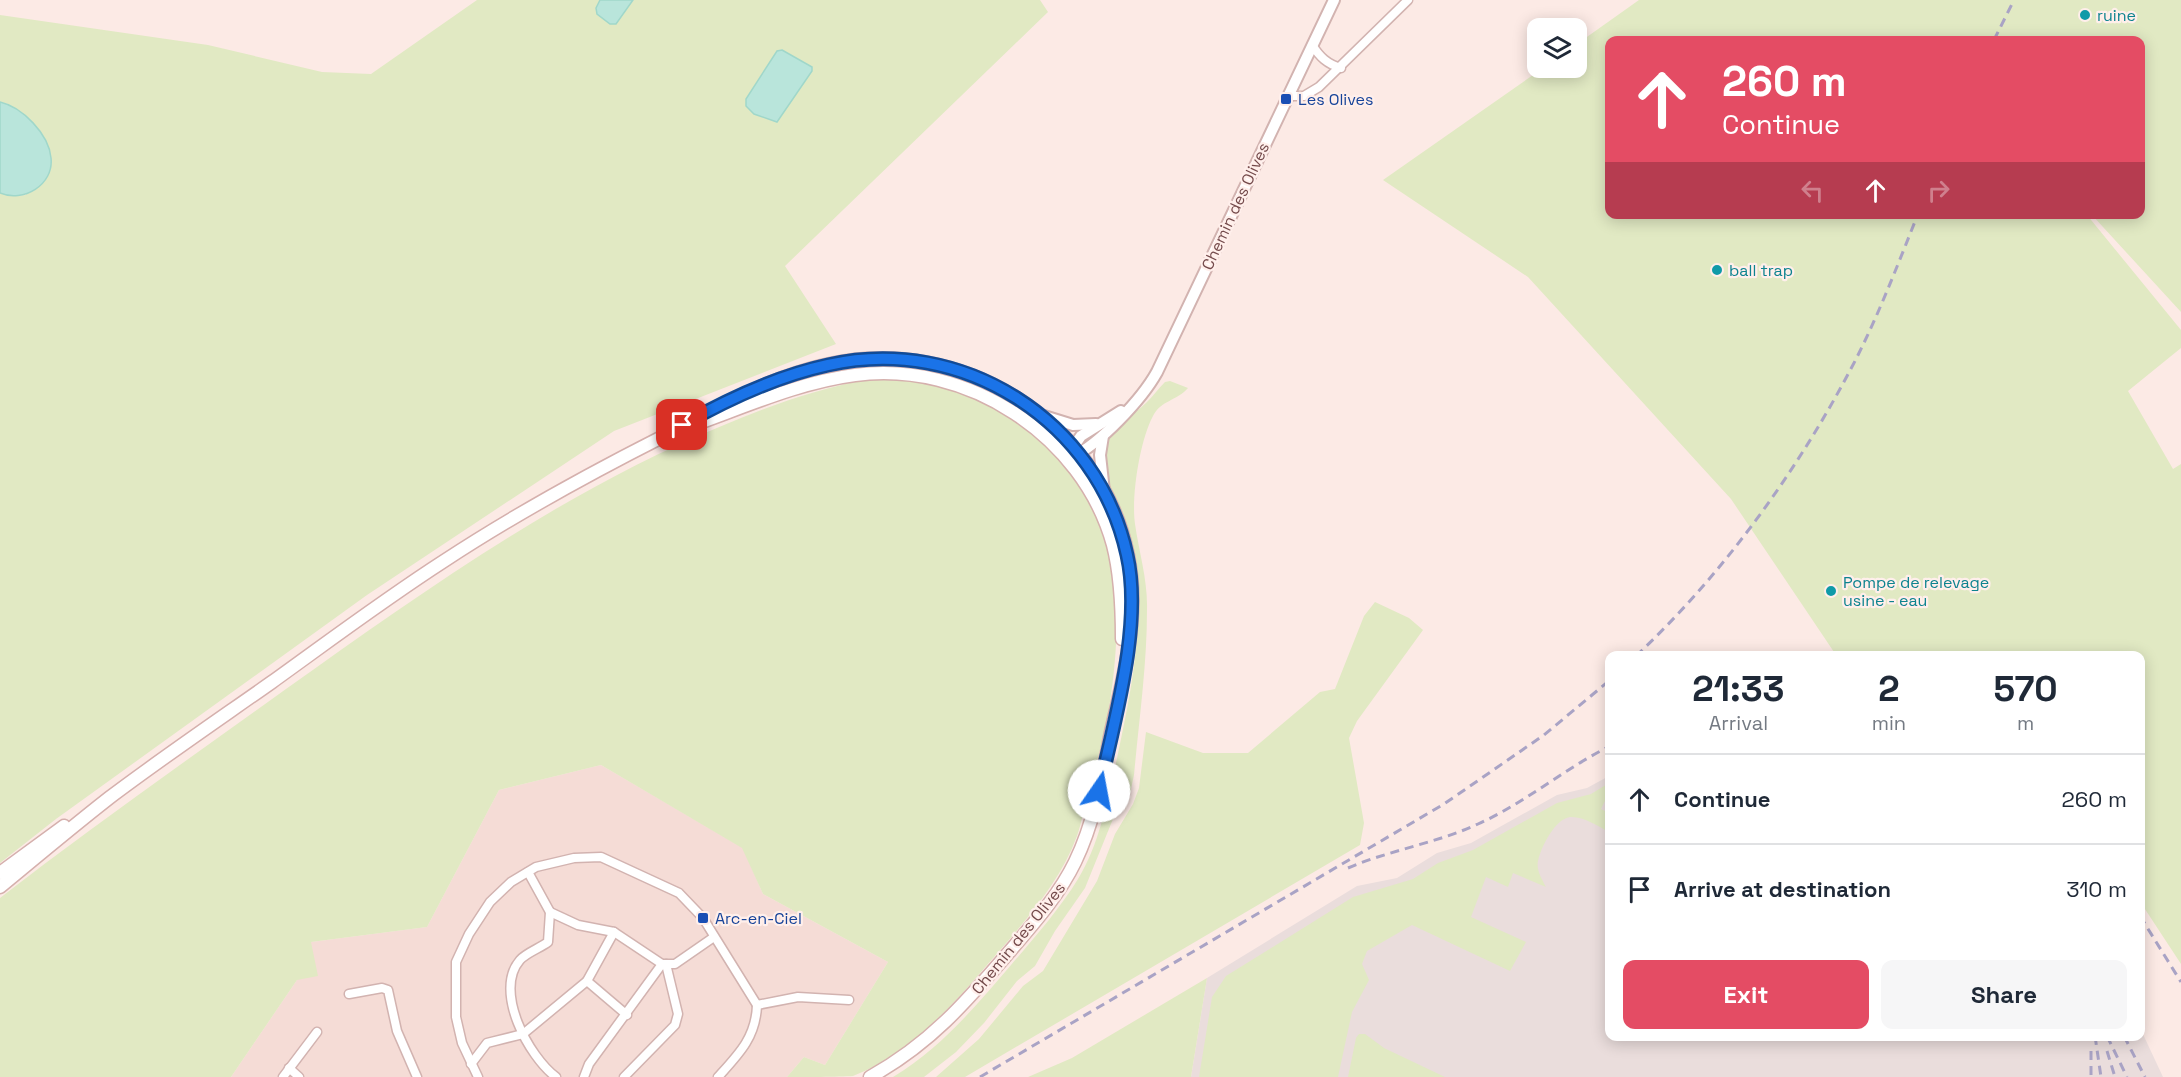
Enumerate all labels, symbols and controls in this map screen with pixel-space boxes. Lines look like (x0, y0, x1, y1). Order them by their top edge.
place label: ruine (2097, 5, 2136, 26)
marker: ruine (2078, 8, 2092, 22)
map controls (1527, 18, 1587, 78)
button: layers (1527, 18, 1587, 78)
text: 260 m (1722, 55, 1847, 108)
icon: ahead (1623, 60, 1701, 138)
place label: Les Olives (1298, 89, 1373, 110)
marker: Les Olives (1279, 92, 1293, 106)
text: Continue (1722, 107, 1840, 142)
street label: Chemin des Olives (1197, 139, 1274, 273)
icon: left (1796, 174, 1829, 207)
icon: ahead (1859, 174, 1892, 207)
icon: right (1922, 174, 1955, 207)
place label: ball trap (1729, 260, 1793, 281)
marker: ball trap (1710, 263, 1724, 277)
pin (656, 399, 707, 450)
icon: arrive (665, 408, 698, 441)
place label: Pompe de relevage usine - eau (1843, 572, 1989, 611)
marker: Pompe de relevage usine - eau (1824, 584, 1838, 598)
text: 21:33 (1692, 666, 1784, 712)
text: 2 (1878, 666, 1900, 712)
text: 570 (1993, 666, 2058, 712)
text: Arrival (1709, 710, 1768, 736)
text: min (1872, 710, 1906, 736)
text: m (2017, 710, 2034, 736)
position arrow (1067, 759, 1131, 823)
icon: ahead (1623, 783, 1656, 816)
text: Continue (1674, 785, 1770, 813)
text: 260 m (2062, 785, 2127, 813)
icon: arrive (1623, 873, 1656, 906)
text: Arrive at destination (1674, 875, 1891, 903)
text: 310 m (2066, 875, 2127, 903)
street label: Chemin des Olives (967, 878, 1070, 999)
place label: Arc-en-Ciel (715, 908, 802, 929)
marker: Arc-en-Ciel (696, 911, 710, 925)
button: Exit (1623, 960, 1869, 1029)
button: Share (1881, 960, 2127, 1029)

